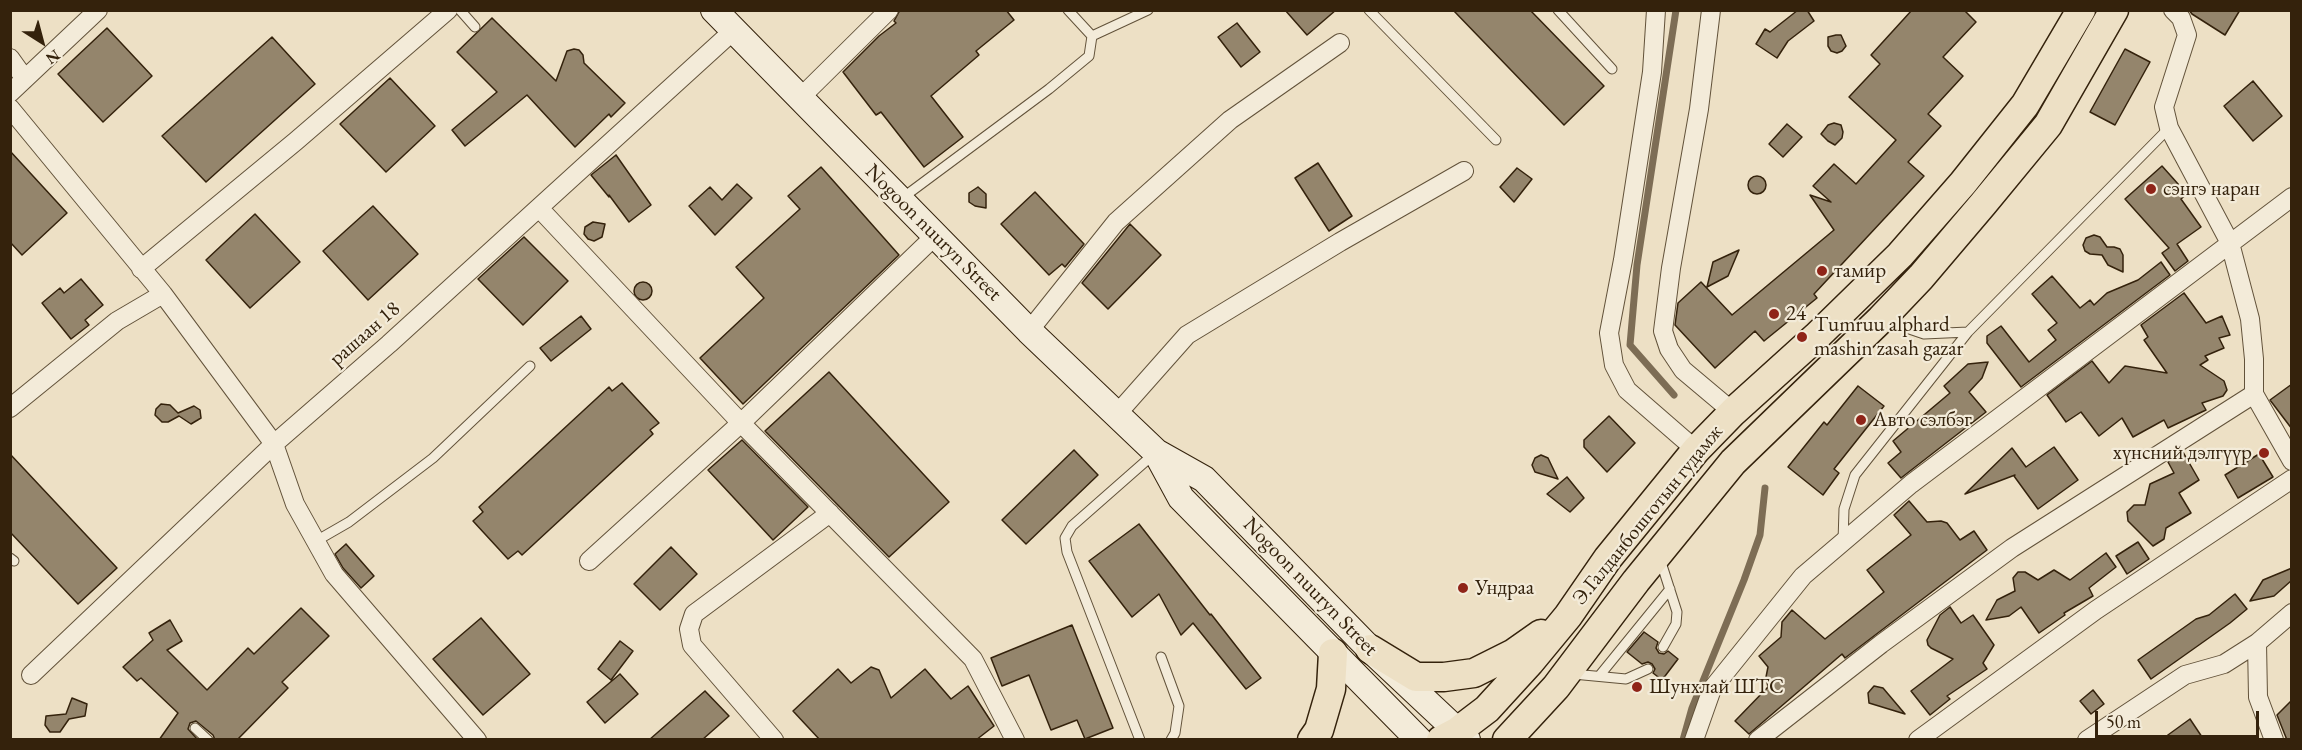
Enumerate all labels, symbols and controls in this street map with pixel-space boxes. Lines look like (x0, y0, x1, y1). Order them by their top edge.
north arrow (12, 12, 72, 72)
text: N (41, 45, 64, 69)
street label: Nogoon nuuryn Street (859, 159, 1007, 307)
place label: сэнгэ наран (2163, 176, 2260, 202)
marker: сэнгэ наран (2144, 182, 2158, 196)
place label: тамир (1834, 258, 1886, 284)
marker: тамир (1815, 264, 1829, 278)
street label: рашаан 18 (324, 296, 406, 372)
place label: 24 (1786, 301, 1806, 327)
marker: 24 (1767, 307, 1781, 321)
place label: Tumruu alphard mashin zasah gazar (1814, 312, 1964, 362)
marker: Tumruu alphard mashin zasah gazar (1795, 330, 1809, 344)
place label: Авто сэлбэг (1873, 407, 1972, 433)
marker: Авто сэлбэг (1854, 413, 1868, 427)
street label: Э.Галданбошготын гудамж (1567, 420, 1729, 610)
place label: хүнсний дэлгүүр (2113, 440, 2252, 466)
marker: хүнсний дэлгүүр (2257, 446, 2271, 460)
street label: Nogoon nuuryn Street (1237, 512, 1383, 662)
place label: Ундраа (1475, 575, 1534, 601)
marker: Ундраа (1456, 581, 1470, 595)
place label: Шунхлай ШТС (1649, 674, 1784, 700)
marker: Шунхлай ШТС (1630, 680, 1644, 694)
scale bar (2098, 699, 2262, 737)
text: 50 m (2106, 710, 2141, 733)

